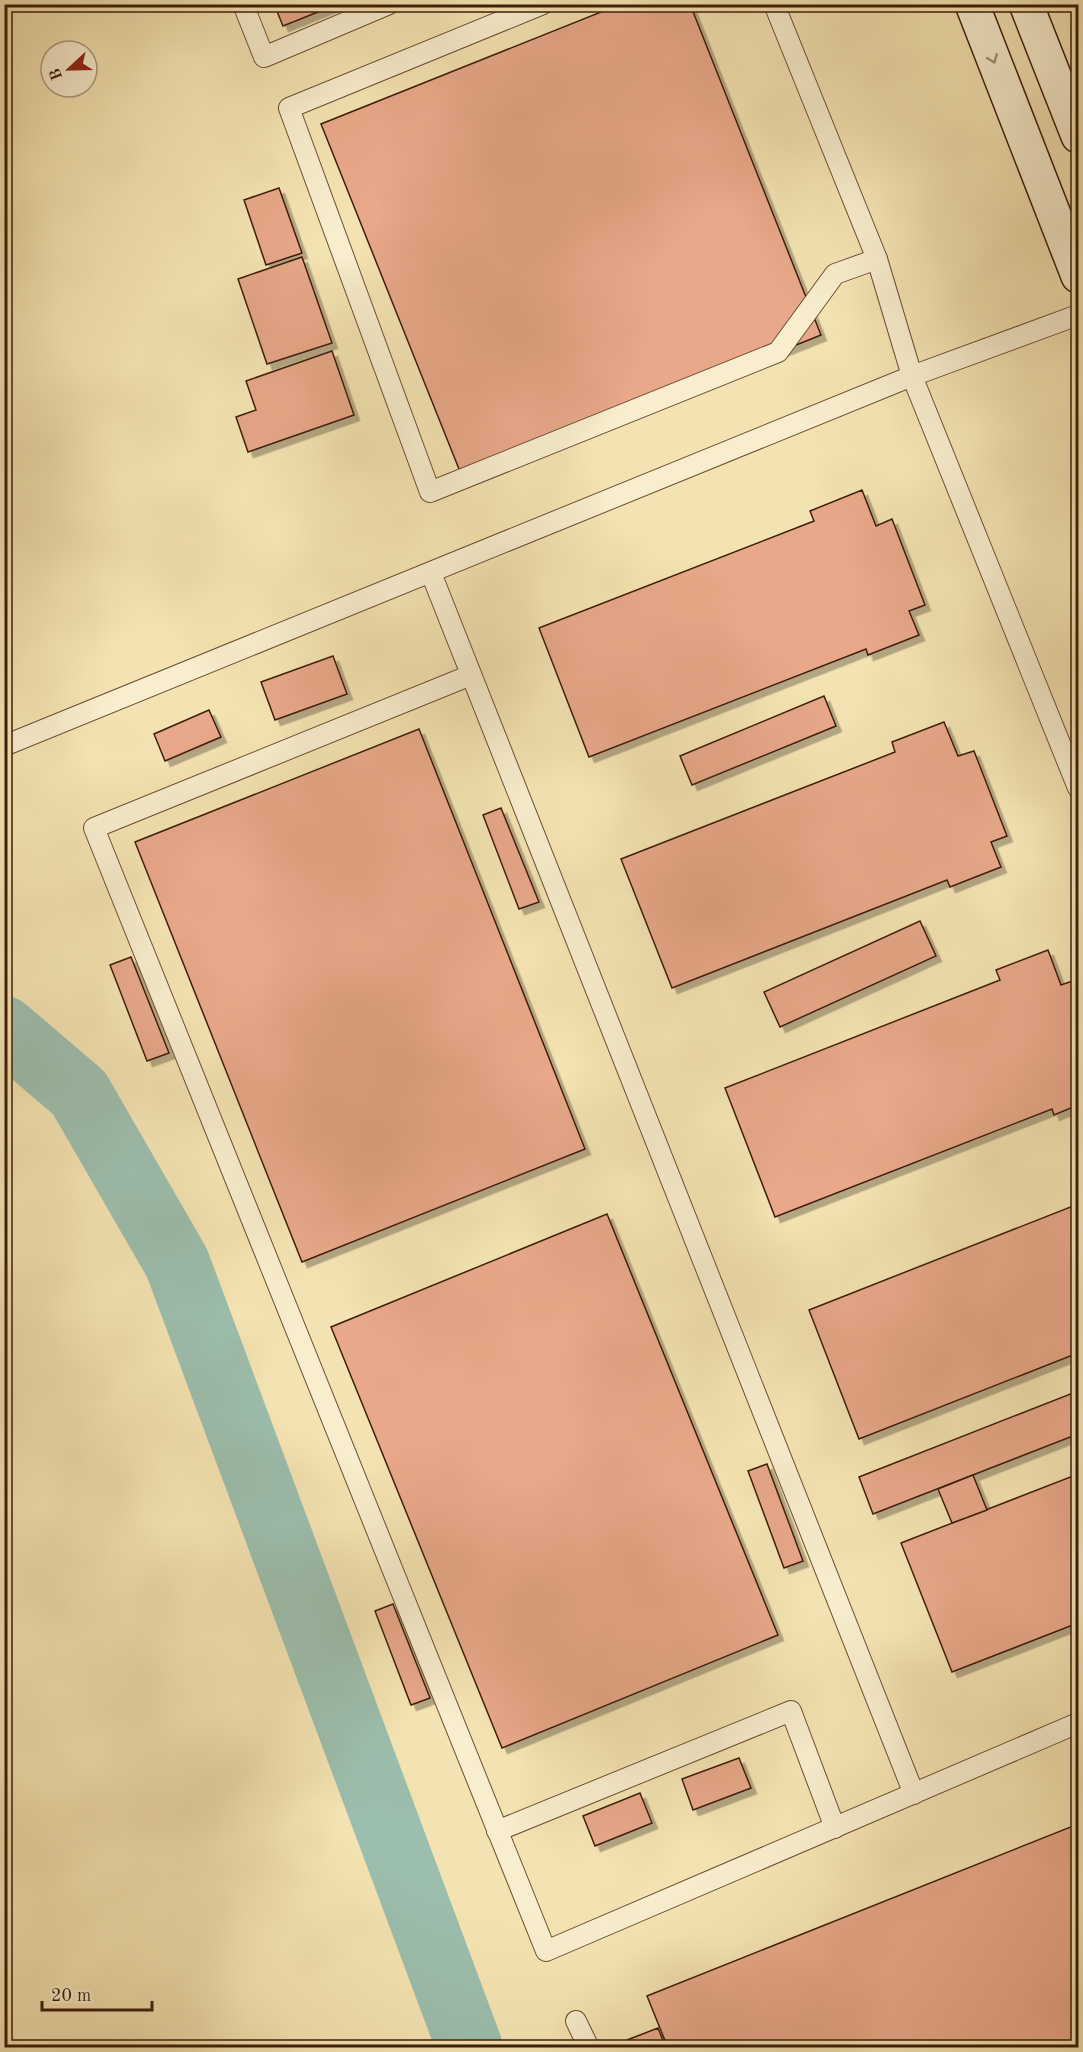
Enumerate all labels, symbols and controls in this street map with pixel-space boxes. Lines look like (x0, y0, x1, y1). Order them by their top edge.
north arrow (39, 39, 99, 99)
one-way arrow (986, 53, 999, 64)
text: B (47, 66, 66, 82)
scale bar (42, 1974, 152, 2012)
text: 20 m (51, 1987, 91, 2005)

